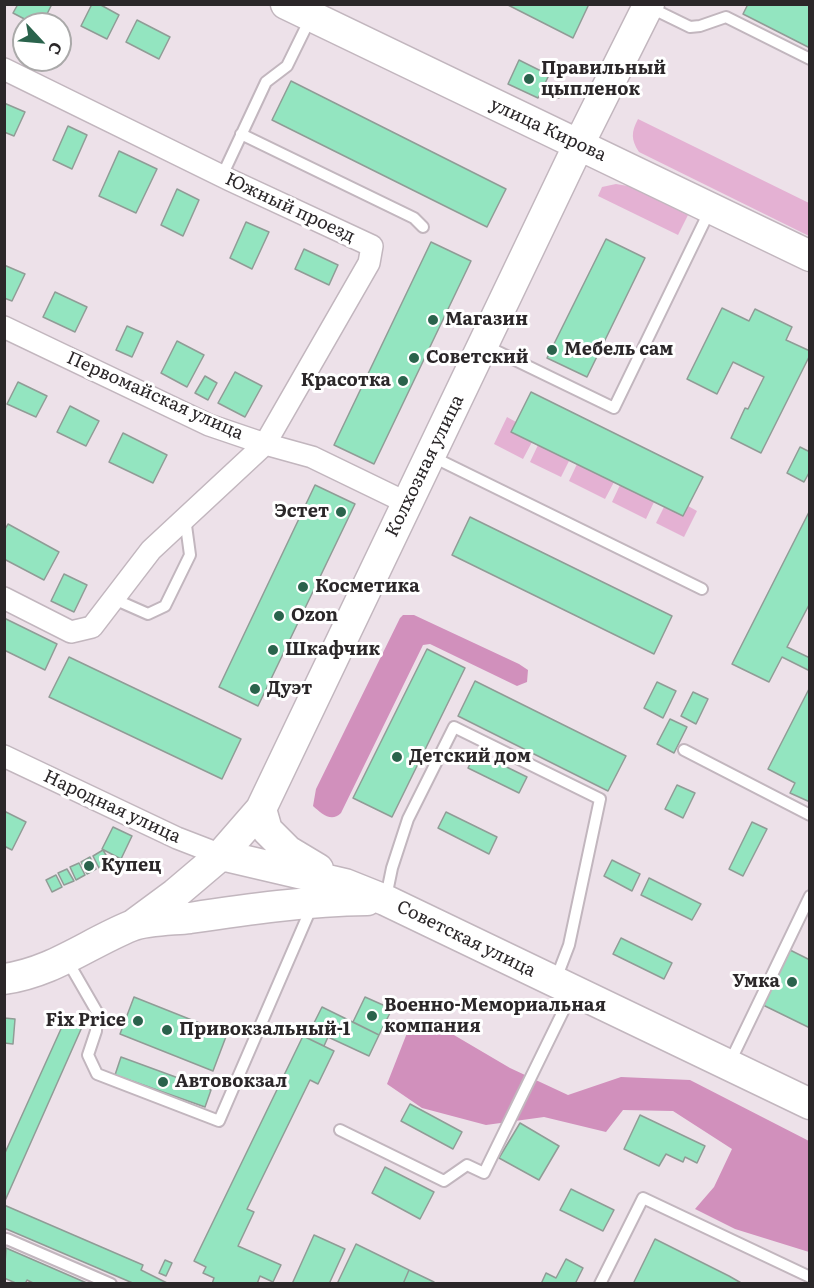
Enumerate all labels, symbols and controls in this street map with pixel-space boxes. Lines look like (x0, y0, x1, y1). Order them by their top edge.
north arrow (12, 12, 72, 72)
text: С (43, 39, 70, 59)
place label: Правильный цыпленок (541, 58, 666, 100)
marker: Правильный цыпленок (522, 72, 536, 86)
street label: улица Кирова (487, 94, 609, 166)
street label: Южный проезд (222, 168, 358, 248)
place label: Магазин (445, 309, 528, 331)
marker: Магазин (426, 313, 440, 327)
place label: Мебель сам (564, 339, 673, 361)
marker: Мебель сам (545, 343, 559, 357)
street label: Первомайская улица (63, 347, 247, 445)
place label: Советский (426, 347, 529, 369)
marker: Советский (407, 351, 421, 365)
place label: Красотка (301, 370, 391, 392)
marker: Красотка (396, 374, 410, 388)
street label: Колхозная улица (381, 391, 469, 541)
place label: Эстет (274, 501, 329, 523)
marker: Эстет (334, 505, 348, 519)
place label: Косметика (315, 576, 420, 598)
marker: Косметика (296, 580, 310, 594)
place label: Ozon (291, 605, 338, 627)
marker: Ozon (272, 609, 286, 623)
place label: Шкафчик (285, 639, 380, 661)
marker: Шкафчик (266, 643, 280, 657)
place label: Дуэт (267, 678, 312, 700)
marker: Дуэт (248, 682, 262, 696)
place label: Детский дом (409, 746, 531, 768)
marker: Детский дом (390, 750, 404, 764)
street label: Народная улица (40, 766, 184, 848)
place label: Купец (101, 855, 161, 877)
marker: Купец (82, 859, 96, 873)
street label: Советская улица (393, 896, 539, 982)
place label: Умка (733, 971, 780, 993)
marker: Умка (785, 975, 799, 989)
place label: Военно-Мемориальная компания (384, 995, 606, 1038)
marker: Военно-Мемориальная компания (365, 1009, 379, 1023)
place label: Fix Price (46, 1010, 126, 1032)
marker: Fix Price (131, 1014, 145, 1028)
place label: Привокзальный-1 (179, 1019, 350, 1041)
marker: Привокзальный-1 (160, 1023, 174, 1037)
place label: Автовокзал (175, 1071, 287, 1093)
marker: Автовокзал (156, 1075, 170, 1089)

